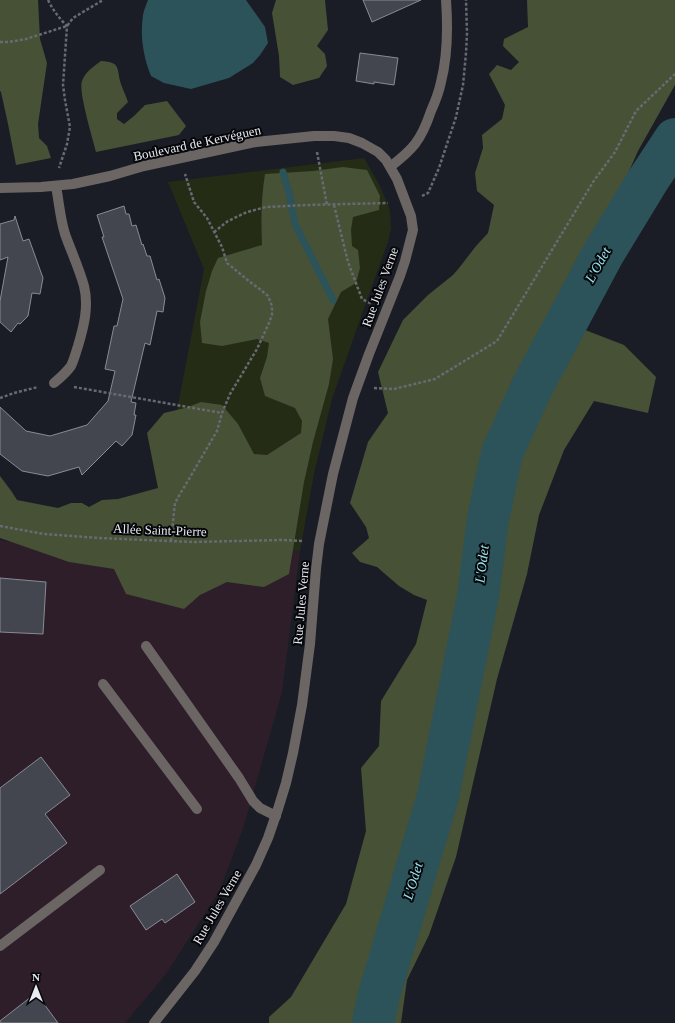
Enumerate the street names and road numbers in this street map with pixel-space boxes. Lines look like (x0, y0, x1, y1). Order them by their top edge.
street label: Boulevard de Kervéguen (132, 122, 263, 164)
street label: Rue Jules Verne (359, 245, 401, 329)
street label: Allée Saint-Pierre (113, 521, 207, 539)
street label: Rue Jules Verne (290, 561, 312, 645)
street label: Rue Jules Verne (190, 867, 244, 947)

